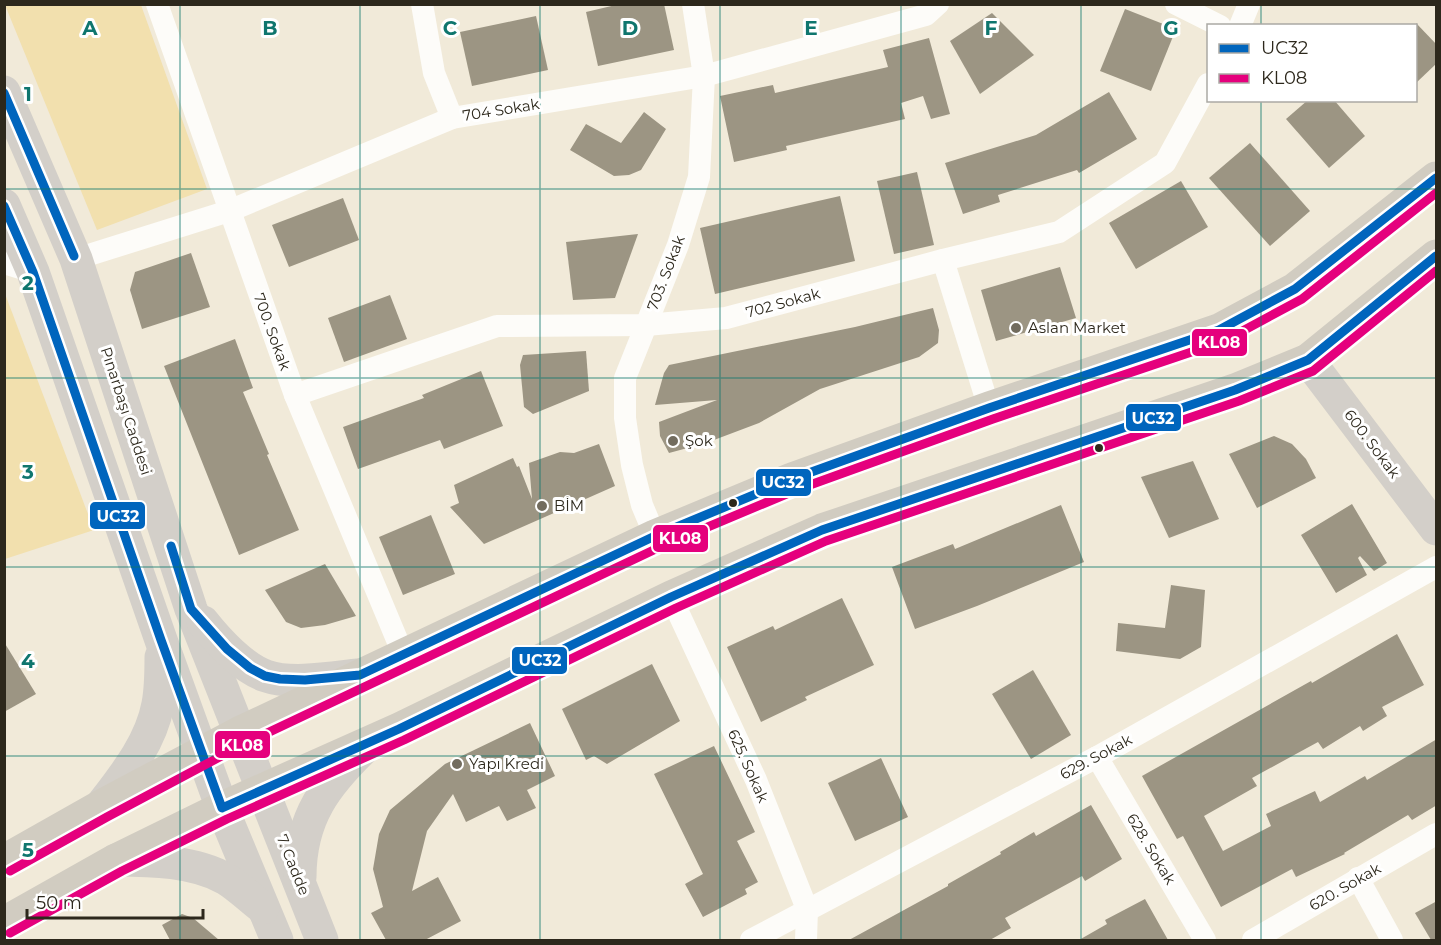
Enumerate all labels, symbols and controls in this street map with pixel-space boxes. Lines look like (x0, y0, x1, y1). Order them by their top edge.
text: A (81, 16, 98, 40)
text: B (262, 16, 278, 40)
text: C (443, 16, 458, 40)
text: D (622, 16, 638, 40)
text: E (804, 16, 818, 40)
text: F (985, 16, 998, 40)
text: G (1163, 16, 1179, 40)
legend (1207, 24, 1417, 102)
text: UC32 (1261, 37, 1308, 59)
text: KL08 (1261, 67, 1307, 89)
text: 1 (24, 82, 32, 106)
street label: 704 Sokak (461, 94, 541, 125)
street label: 703. Sokak (642, 232, 689, 313)
text: 2 (22, 271, 34, 295)
street label: 702 Sokak (744, 283, 822, 322)
street label: 700. Sokak (250, 291, 295, 373)
place label: Aslan Market (1028, 318, 1126, 337)
marker: Aslan Market (1009, 321, 1023, 335)
line badge: KL08 (1191, 328, 1248, 357)
text: KL08 (1198, 333, 1240, 352)
street label: Pınarbaşı Caddesi (97, 344, 156, 477)
line badge: UC32 (1125, 403, 1182, 432)
street label: 600. Sokak (1340, 406, 1404, 482)
text: UC32 (1131, 409, 1175, 428)
place label: Şok (685, 431, 713, 450)
marker: Şok (666, 434, 680, 448)
unlabelled marker (1093, 442, 1105, 454)
text: 3 (21, 460, 34, 484)
line badge: UC32 (755, 468, 812, 497)
text: UC32 (761, 473, 805, 492)
place label: BİM (554, 496, 584, 515)
unlabelled marker (727, 497, 739, 509)
marker: BİM (535, 499, 549, 513)
line badge: UC32 (89, 501, 146, 530)
text: UC32 (96, 507, 140, 526)
line badge: KL08 (652, 524, 709, 553)
text: KL08 (659, 529, 701, 548)
line badge: UC32 (511, 646, 568, 675)
text: 4 (21, 649, 35, 673)
text: UC32 (518, 651, 562, 670)
street label: 625. Sokak (724, 726, 773, 806)
line badge: KL08 (214, 730, 271, 759)
street label: 629. Sokak (1056, 730, 1135, 783)
text: KL08 (221, 736, 263, 755)
place label: Yapı Kredi (469, 754, 544, 773)
marker: Yapı Kredi (450, 757, 464, 771)
street label: 628. Sokak (1123, 810, 1180, 888)
street label: 7. Cadde (273, 832, 314, 898)
text: 5 (22, 838, 34, 862)
street label: 620. Sokak (1305, 858, 1384, 915)
scale bar (27, 882, 202, 920)
text: 50 m (36, 892, 82, 914)

